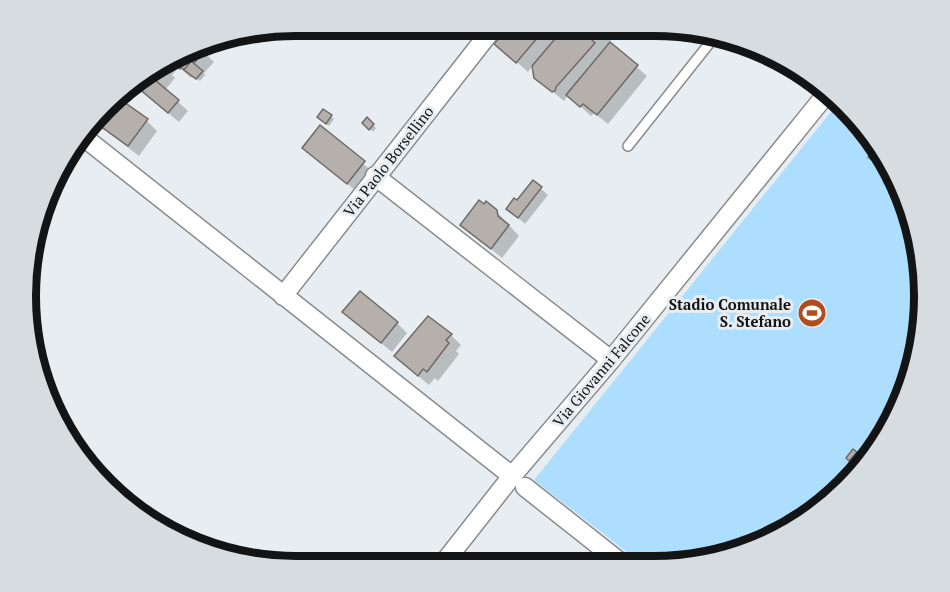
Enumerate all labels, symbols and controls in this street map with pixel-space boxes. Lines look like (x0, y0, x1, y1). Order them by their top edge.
street label: Via Paolo Borsellino (338, 102, 438, 220)
place label: Stadio Comunale S. Stefano (669, 294, 791, 331)
sports icon: Stadio Comunale S. Stefano (796, 297, 828, 329)
street label: Via Giovanni Falcone (548, 309, 654, 431)

